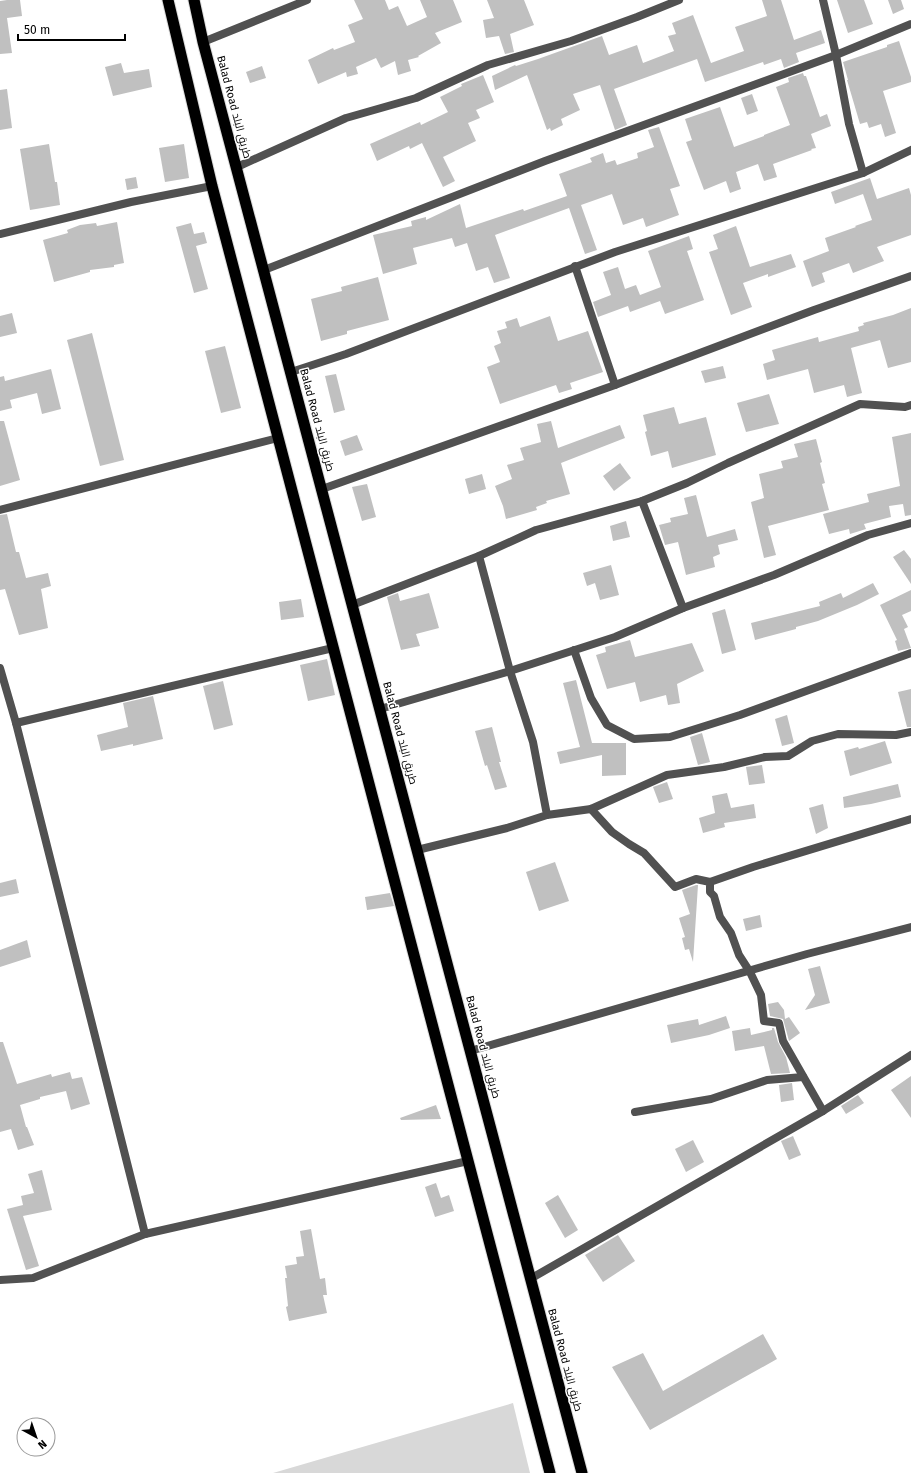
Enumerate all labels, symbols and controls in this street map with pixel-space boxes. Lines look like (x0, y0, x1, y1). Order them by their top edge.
scale bar (18, 16, 125, 42)
text: 50 m (24, 23, 50, 37)
street label: Balad Road طريق البلد (214, 54, 254, 160)
street label: Balad Road طريق البلد (297, 367, 337, 473)
street label: Balad Road طريق البلد (380, 680, 420, 786)
street label: Balad Road طريق البلد (463, 994, 503, 1100)
street label: Balad Road طريق البلد (545, 1307, 585, 1413)
north arrow (16, 1417, 56, 1457)
text: N (35, 1437, 49, 1452)

